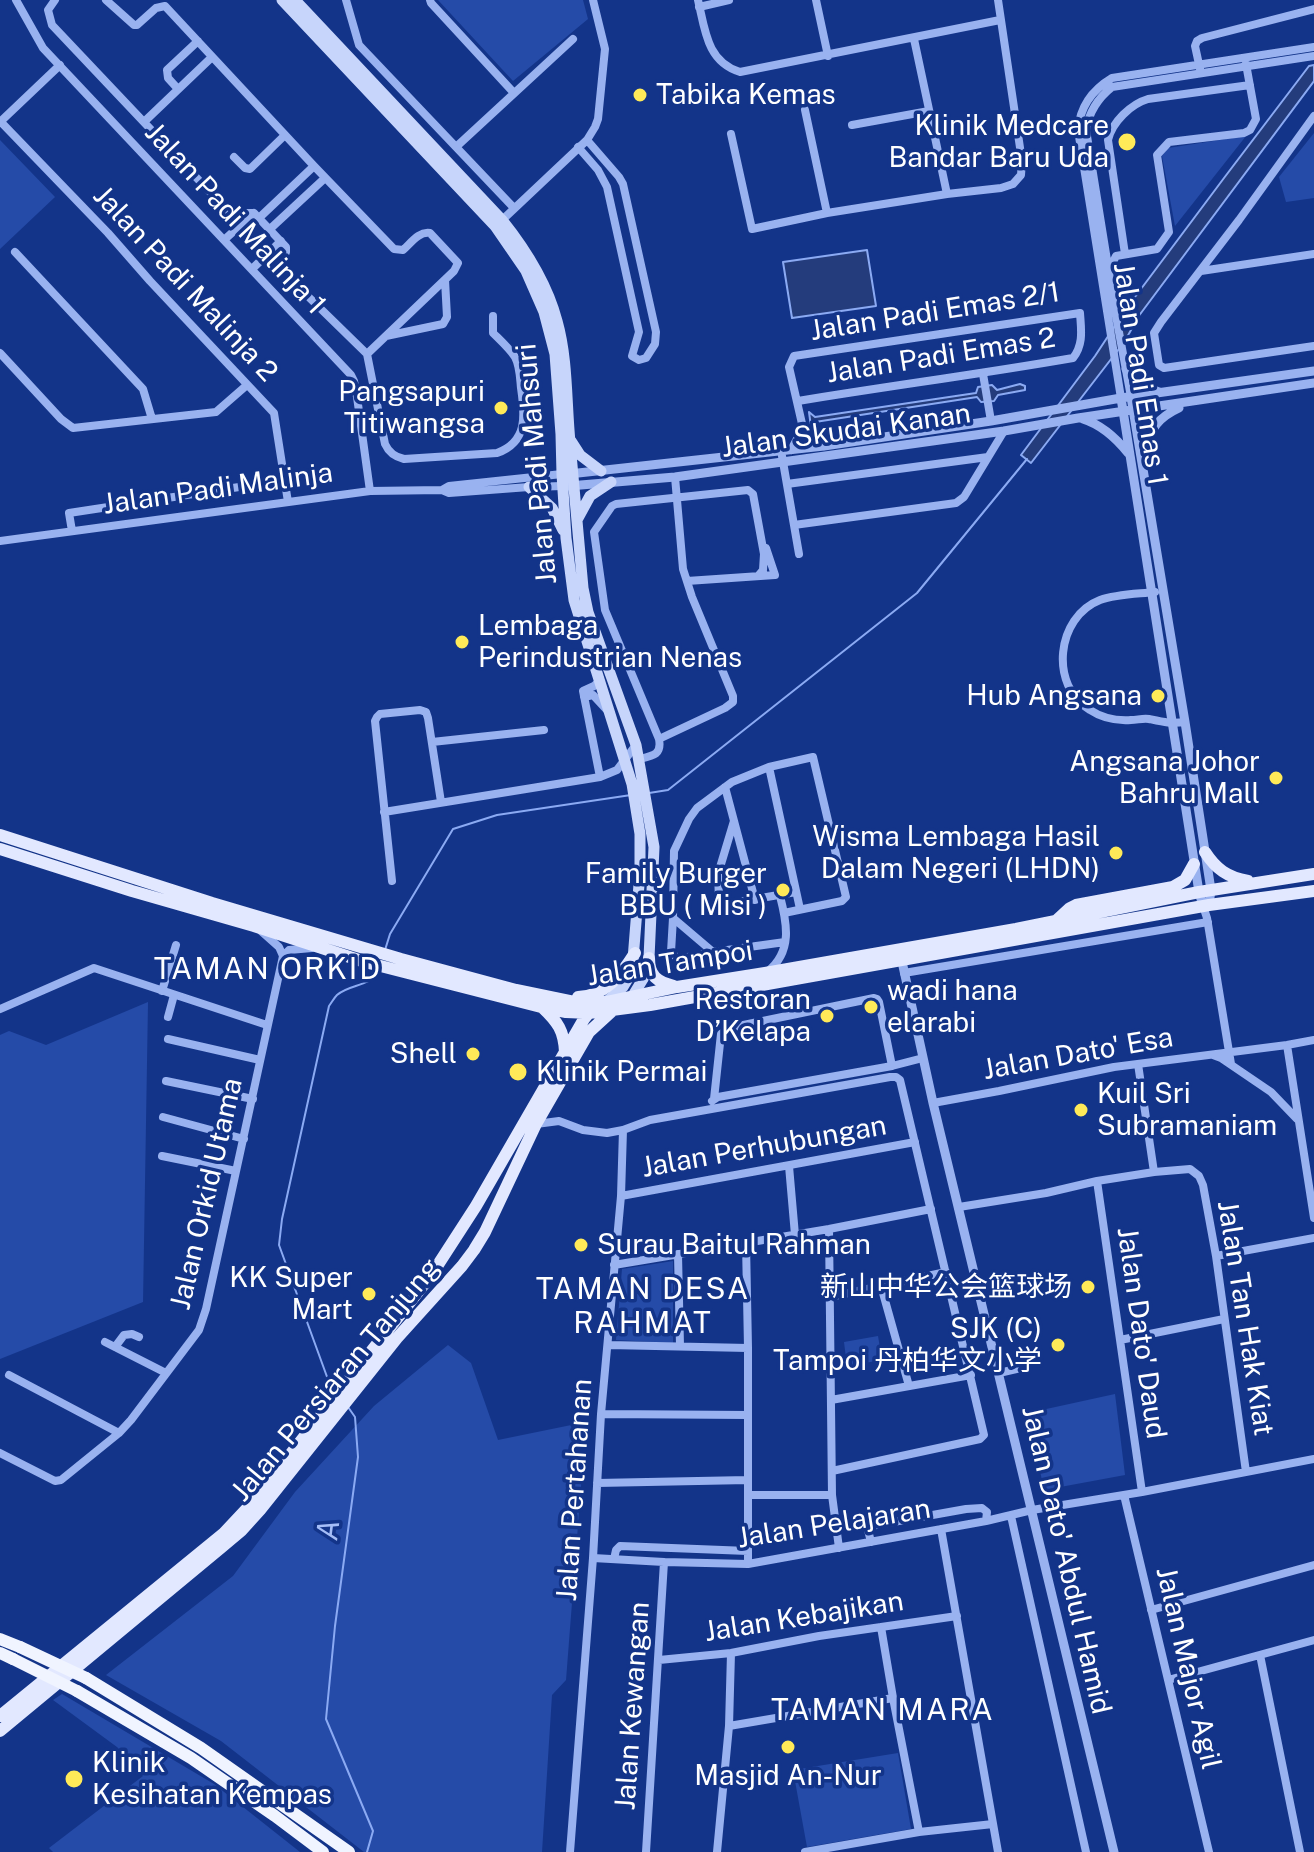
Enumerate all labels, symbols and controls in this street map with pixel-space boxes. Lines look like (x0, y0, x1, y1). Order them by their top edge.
place label: Tabika Kemas (656, 78, 836, 112)
marker: Tabika Kemas (631, 86, 649, 104)
place label: Klinik Medcare Bandar Baru Uda (889, 109, 1109, 175)
street label: Jalan Padi Malinja 1 (138, 116, 332, 322)
marker: Klinik Medcare Bandar Baru Uda (1116, 131, 1138, 153)
street label: Jalan Padi Malinja 2 (86, 179, 284, 389)
street label: Jalan Padi Emas 1 (1106, 260, 1174, 488)
street label: Jalan Padi Emas 2/1 (808, 276, 1062, 348)
street label: Jalan Padi Emas 2 (824, 321, 1058, 391)
street label: Jalan Padi Mahsuri (510, 342, 564, 586)
place label: Pangsapuri Titiwangsa (338, 375, 485, 441)
street label: Jalan Skudai Kanan (719, 397, 973, 465)
marker: Pangsapuri Titiwangsa (492, 399, 510, 417)
street label: Jalan Padi Malinja (101, 456, 335, 522)
place label: Lembaga Perindustrian Nenas (478, 609, 742, 675)
marker: Lembaga Perindustrian Nenas (453, 633, 471, 651)
place label: Hub Angsana (966, 679, 1142, 713)
marker: Hub Angsana (1149, 687, 1167, 705)
place label: Angsana Johor Bahru Mall (1069, 745, 1260, 811)
marker: Angsana Johor Bahru Mall (1267, 769, 1285, 787)
place label: Wisma Lembaga Hasil Dalam Negeri (LHDN) (812, 820, 1100, 886)
marker: Wisma Lembaga Hasil Dalam Negeri (LHDN) (1107, 844, 1125, 862)
place label: Family Burger BBU ( Misi ) (585, 857, 767, 923)
marker: Family Burger BBU ( Misi ) (774, 881, 792, 899)
street label: Jalan Tampoi (585, 934, 755, 994)
district label: TAMAN ORKID (154, 952, 382, 988)
place label: wadi hana elarabi (887, 974, 1018, 1040)
place label: Restoran D’Kelapa (694, 983, 811, 1049)
marker: wadi hana elarabi (862, 998, 880, 1016)
marker: Restoran D’Kelapa (818, 1007, 836, 1025)
street label: Jalan Dato' Esa (980, 1021, 1176, 1087)
place label: Shell (390, 1037, 457, 1071)
marker: Shell (464, 1045, 482, 1063)
place label: Klinik Permai (536, 1055, 707, 1089)
marker: Klinik Permai (507, 1061, 529, 1083)
street label: Jalan Orkid Utama (164, 1075, 250, 1313)
place label: Kuil Sri Subramaniam (1097, 1077, 1277, 1143)
marker: Kuil Sri Subramaniam (1072, 1101, 1090, 1119)
street label: Jalan Perhubungan (639, 1109, 889, 1185)
street label: Jalan Tan Hak Kiat (1210, 1198, 1280, 1438)
street label: Jalan Dato' Daud (1110, 1225, 1172, 1441)
place label: Surau Baitul Rahman (597, 1228, 871, 1262)
marker: Surau Baitul Rahman (572, 1236, 590, 1254)
street label: Jalan Persiaran Tanjung (224, 1252, 448, 1508)
place label: KK Super Mart (229, 1261, 353, 1327)
place label: 新山中华公会篮球场 (820, 1270, 1072, 1304)
district label: TAMAN DESA RAHMAT (536, 1272, 750, 1342)
marker: 新山中华公会篮球场 (1079, 1278, 1097, 1296)
marker: KK Super Mart (360, 1285, 378, 1303)
place label: SJK (C) Tampoi 丹柏华文小学 (773, 1312, 1042, 1378)
marker: SJK (C) Tampoi 丹柏华文小学 (1049, 1336, 1067, 1354)
street label: Jalan Pertahanan (550, 1378, 600, 1602)
street label: Jalan Dato' Abdul Hamid (1014, 1403, 1118, 1717)
street label: Jalan Pelajaran (735, 1492, 933, 1556)
water label: A (310, 1518, 348, 1542)
street label: Jalan Major Agil (1148, 1564, 1228, 1772)
street label: Jalan Kebajikan (702, 1585, 906, 1649)
street label: Jalan Kewangan (609, 1601, 657, 1811)
district label: TAMAN MARA (771, 1693, 995, 1729)
marker: Masjid An-Nur (779, 1738, 797, 1756)
place label: Klinik Kesihatan Kempas (92, 1746, 332, 1812)
place label: Masjid An-Nur (694, 1759, 882, 1793)
marker: Klinik Kesihatan Kempas (63, 1768, 85, 1790)

